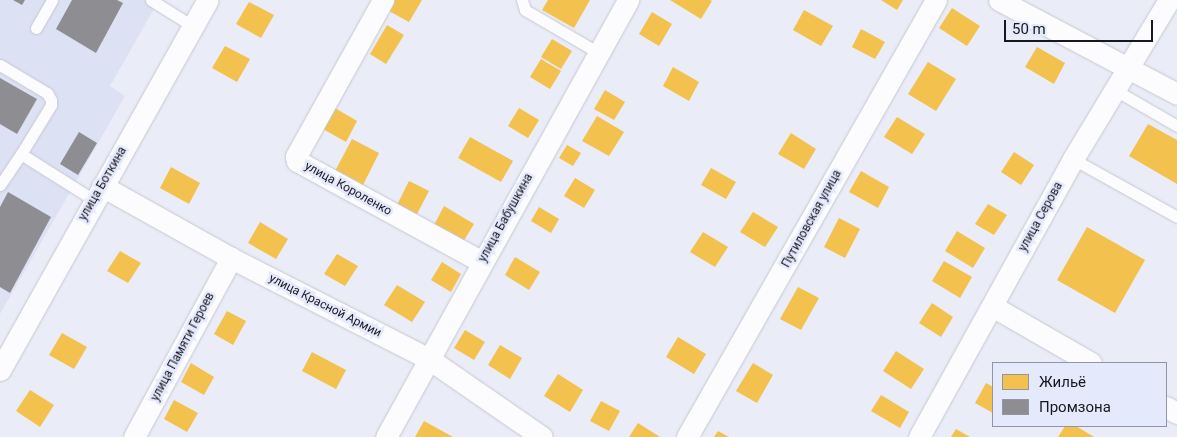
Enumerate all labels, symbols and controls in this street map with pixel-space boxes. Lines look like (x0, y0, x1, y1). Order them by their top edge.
scale bar (1007, 10, 1156, 42)
text: 50 m (1012, 20, 1046, 38)
street label: улица Боткина (76, 145, 130, 223)
street label: улица Короленко (302, 159, 394, 219)
street label: Путиловская улица (779, 168, 845, 270)
street label: улица Бабушкина (476, 171, 536, 265)
street label: улица Серова (1016, 180, 1066, 254)
street label: улица Красной Армии (266, 271, 384, 341)
street label: улица Памяти Героев (148, 290, 218, 404)
legend (992, 362, 1167, 427)
text: Жильё (1039, 373, 1086, 391)
text: Промзона (1039, 398, 1111, 416)

